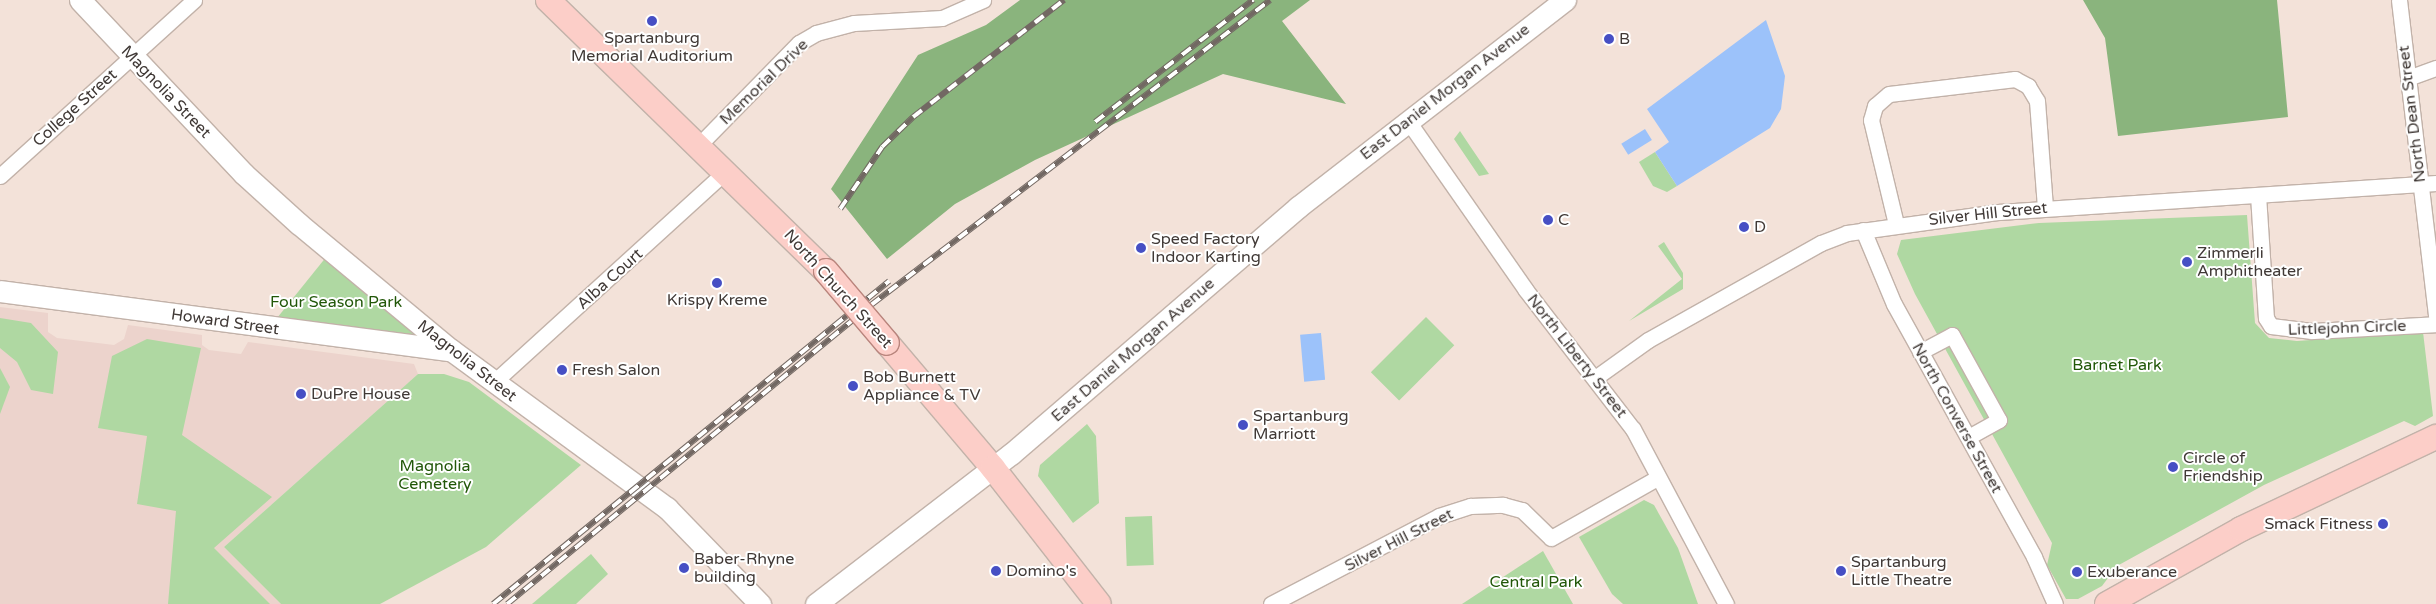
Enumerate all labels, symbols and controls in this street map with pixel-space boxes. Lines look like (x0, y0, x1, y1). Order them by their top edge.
marker: Spartanburg Memorial Auditorium (646, 15, 658, 27)
street label: East Daniel Morgan Avenue (1356, 20, 1534, 164)
place label: Spartanburg Memorial Auditorium (571, 28, 733, 66)
place label: B (1619, 29, 1630, 49)
marker: B (1603, 33, 1615, 45)
street label: Memorial Drive (716, 35, 812, 129)
street label: Magnolia Street (117, 42, 215, 142)
street label: North Dean Street (2394, 44, 2430, 184)
street label: College Street (29, 65, 121, 151)
street label: Silver Hill Street (1928, 198, 2048, 230)
place label: C (1558, 210, 1569, 230)
marker: C (1542, 214, 1554, 226)
place label: D (1754, 217, 1766, 237)
marker: D (1738, 221, 1750, 233)
street label: North Church Street (780, 226, 896, 352)
place label: Speed Factory Indoor Karting (1151, 229, 1261, 267)
marker: Speed Factory Indoor Karting (1135, 242, 1147, 254)
place label: Zimmerli Amphitheater (2197, 243, 2302, 281)
street label: Alba Court (573, 245, 647, 313)
marker: Zimmerli Amphitheater (2181, 256, 2193, 268)
street label: East Daniel Morgan Avenue (1048, 274, 1218, 426)
marker: Krispy Kreme (711, 277, 723, 289)
place label: Krispy Kreme (667, 290, 767, 310)
street label: North Liberty Street (1523, 290, 1631, 422)
park label: Four Season Park (270, 292, 402, 312)
street label: Howard Street (170, 305, 280, 339)
street label: Magnolia Street (413, 316, 521, 406)
street label: Littlejohn Circle (2287, 316, 2407, 340)
street label: North Converse Street (1908, 340, 2006, 496)
park label: Barnet Park (2072, 355, 2162, 375)
place label: Fresh Salon (572, 360, 660, 380)
marker: Fresh Salon (556, 364, 568, 376)
place label: Bob Burnett Appliance & TV (863, 367, 981, 405)
marker: Bob Burnett Appliance & TV (847, 380, 859, 392)
place label: DuPre House (311, 384, 410, 404)
marker: DuPre House (295, 388, 307, 400)
place label: Spartanburg Marriott (1253, 406, 1349, 444)
marker: Spartanburg Marriott (1237, 419, 1249, 431)
place label: Circle of Friendship (2183, 448, 2263, 486)
park label: Magnolia Cemetery (398, 456, 472, 494)
marker: Circle of Friendship (2167, 461, 2179, 473)
street label: Silver Hill Street (1342, 504, 1456, 576)
place label: Smack Fitness (2264, 514, 2373, 534)
marker: Smack Fitness (2377, 518, 2389, 530)
place label: Baber-Rhyne building (694, 549, 794, 587)
place label: Spartanburg Little Theatre (1851, 552, 1952, 590)
place label: Domino's (1006, 561, 1077, 581)
marker: Baber-Rhyne building (678, 562, 690, 574)
place label: Exuberance (2087, 562, 2177, 582)
marker: Domino's (990, 565, 1002, 577)
marker: Spartanburg Little Theatre (1835, 565, 1847, 577)
marker: Exuberance (2071, 566, 2083, 578)
park label: Central Park (1489, 572, 1583, 592)

